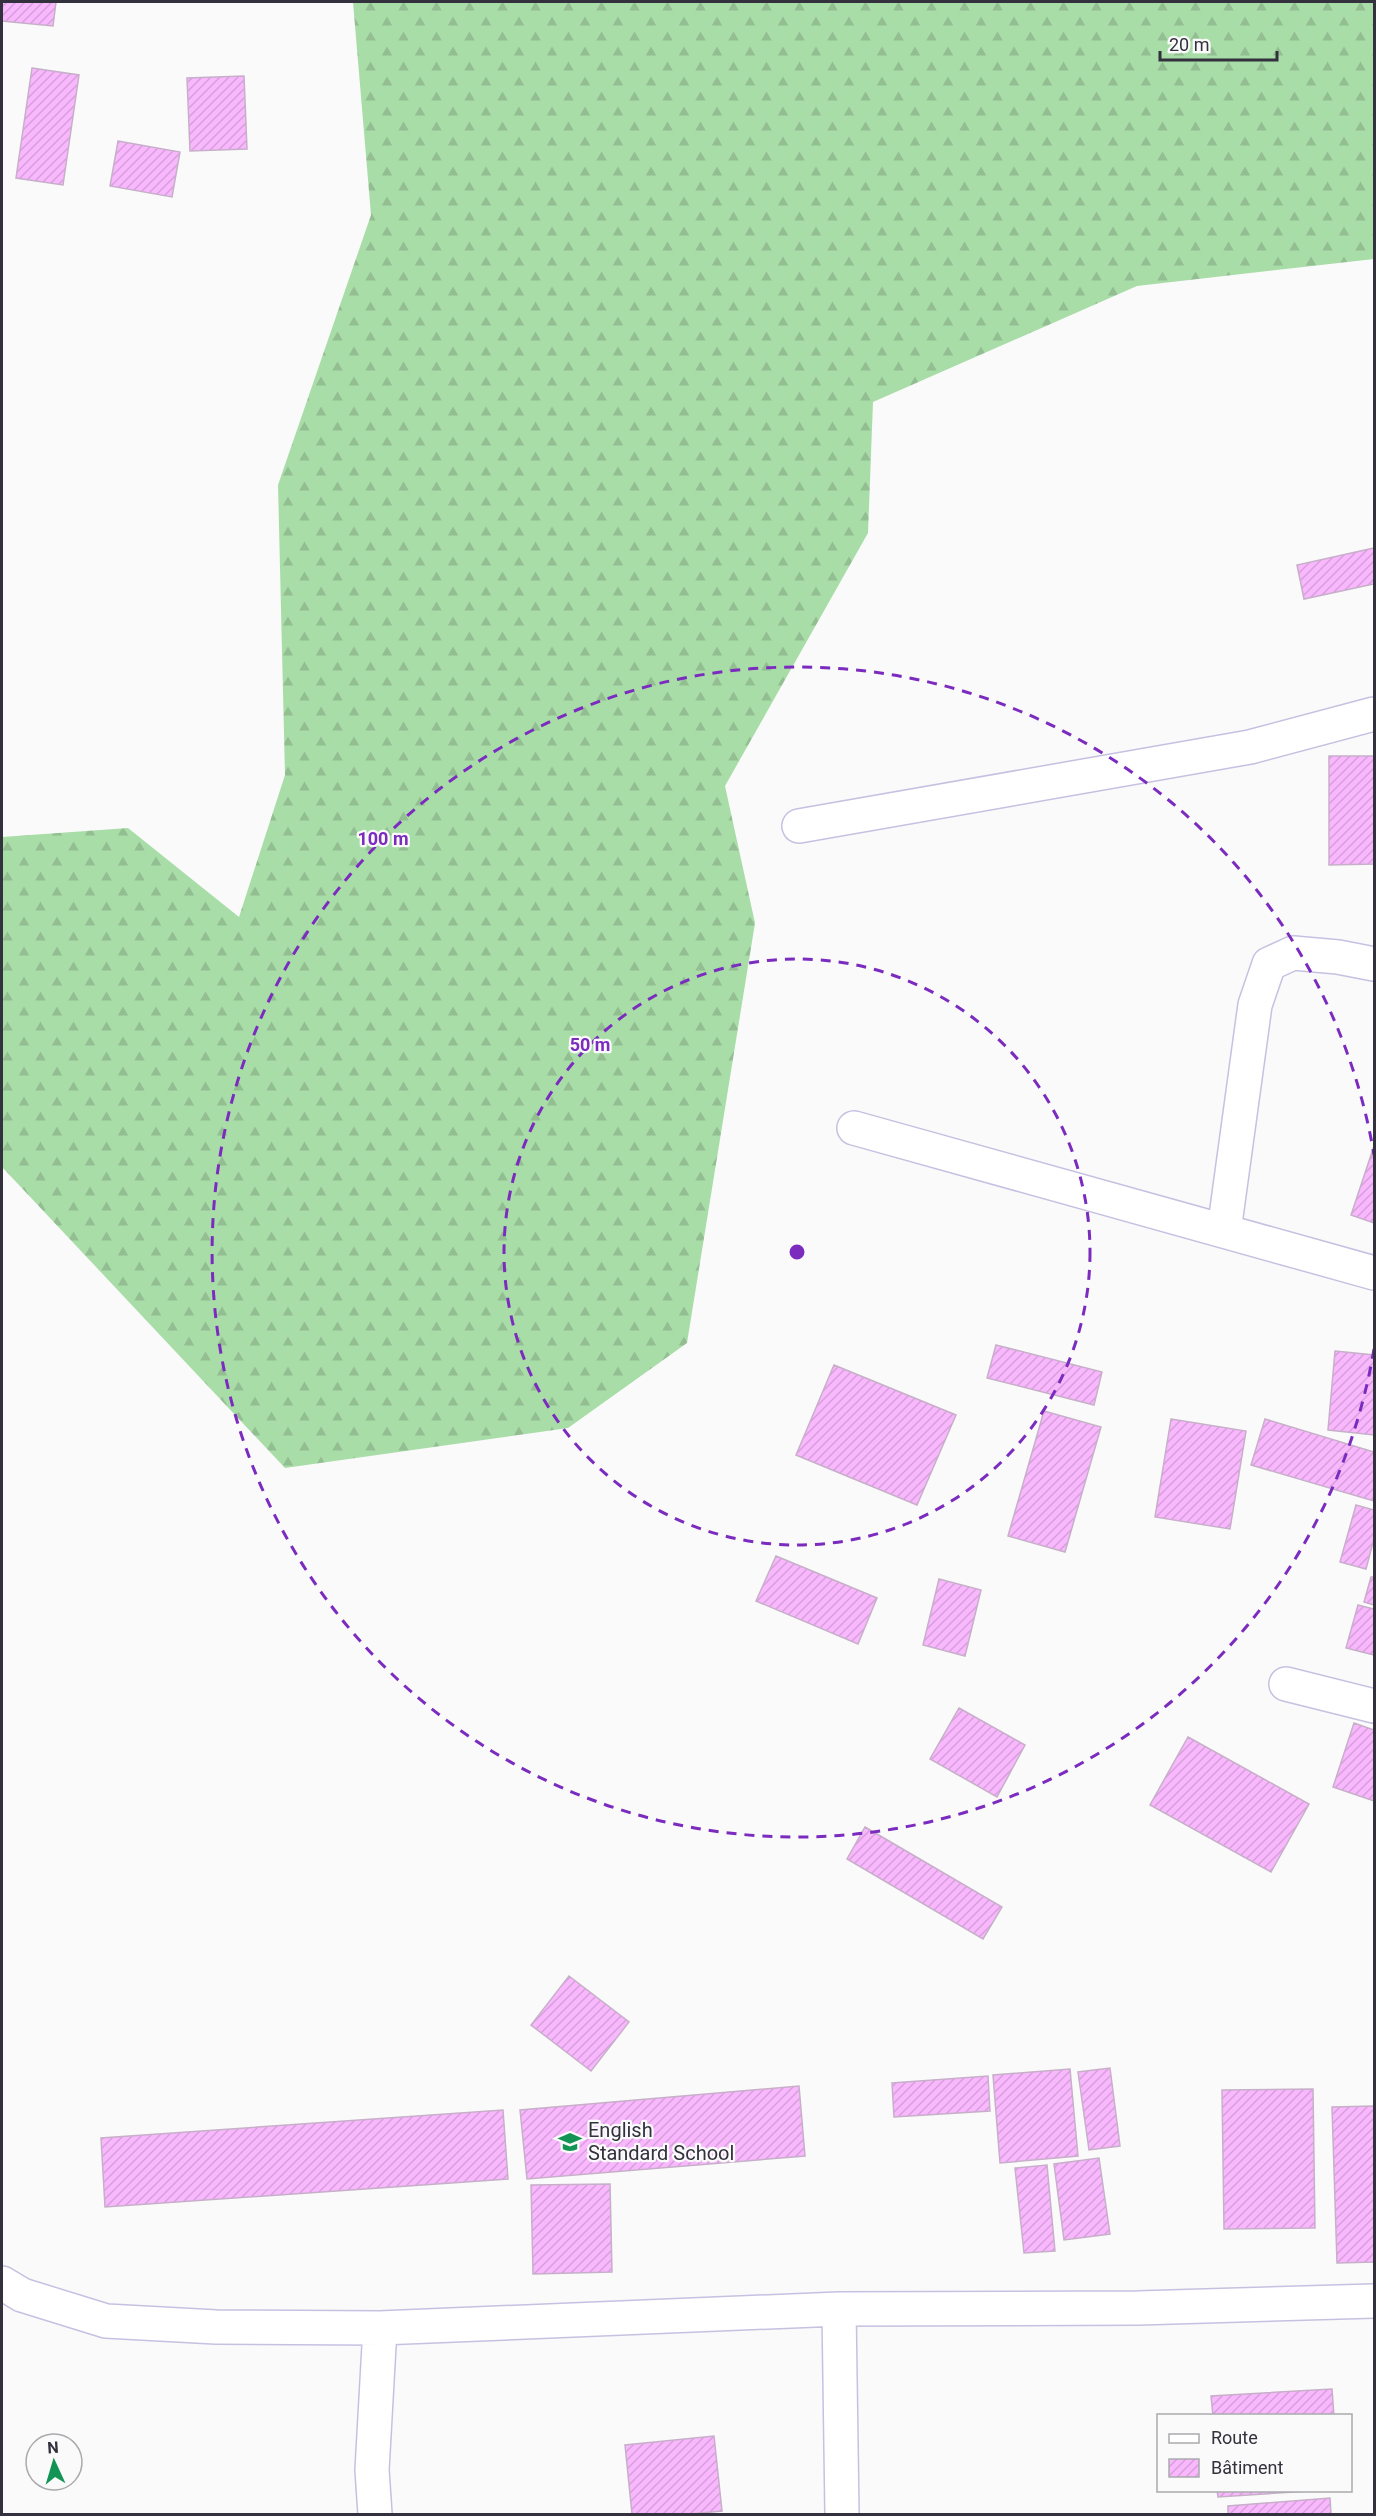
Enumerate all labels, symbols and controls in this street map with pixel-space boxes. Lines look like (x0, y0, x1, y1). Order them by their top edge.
scale bar (1160, 24, 1277, 62)
text: 20 m (1169, 34, 1209, 55)
text: 100 m (357, 828, 409, 849)
text: 50 m (570, 1034, 610, 1055)
centre of rings (787, 1242, 807, 1262)
place label: English Standard School (588, 2118, 734, 2165)
school or university icon: English Standard School (557, 2129, 583, 2155)
legend (1157, 2414, 1352, 2492)
text: Route (1211, 2427, 1258, 2448)
north arrow (24, 2432, 84, 2492)
text: N (47, 2438, 59, 2457)
text: Bâtiment (1211, 2457, 1284, 2478)

